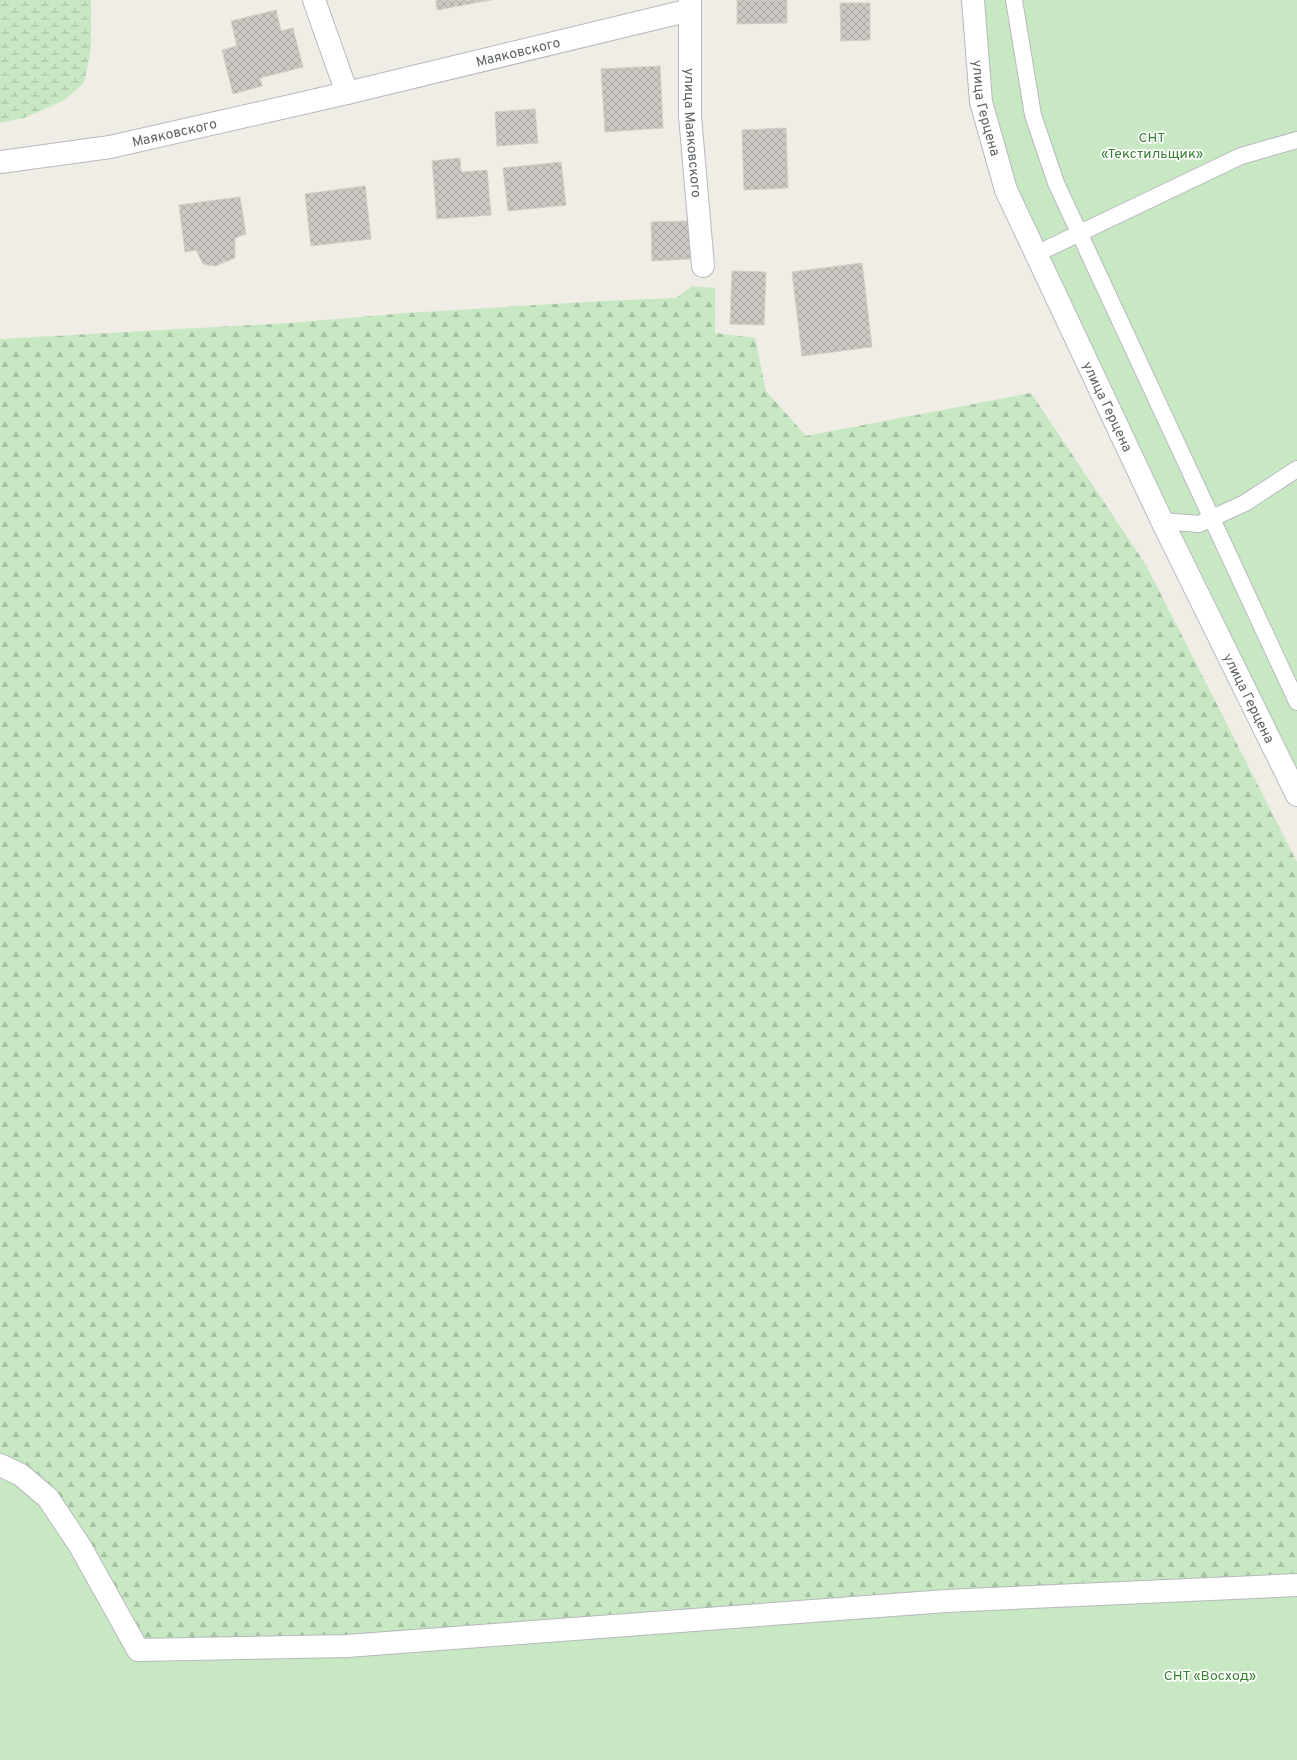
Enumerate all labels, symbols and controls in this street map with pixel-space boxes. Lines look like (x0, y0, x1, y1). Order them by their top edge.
street label: Маяковского (474, 35, 563, 72)
street label: улица Герцена (968, 59, 1003, 158)
street label: улица Маяковского (680, 68, 704, 199)
street label: Маяковского (131, 116, 219, 152)
park label: СНТ «Текстильщик» (1101, 130, 1203, 163)
street label: улица Герцена (1078, 359, 1135, 455)
street label: улица Герцена (1219, 651, 1277, 746)
park label: СНТ «Восход» (1164, 1668, 1256, 1685)

